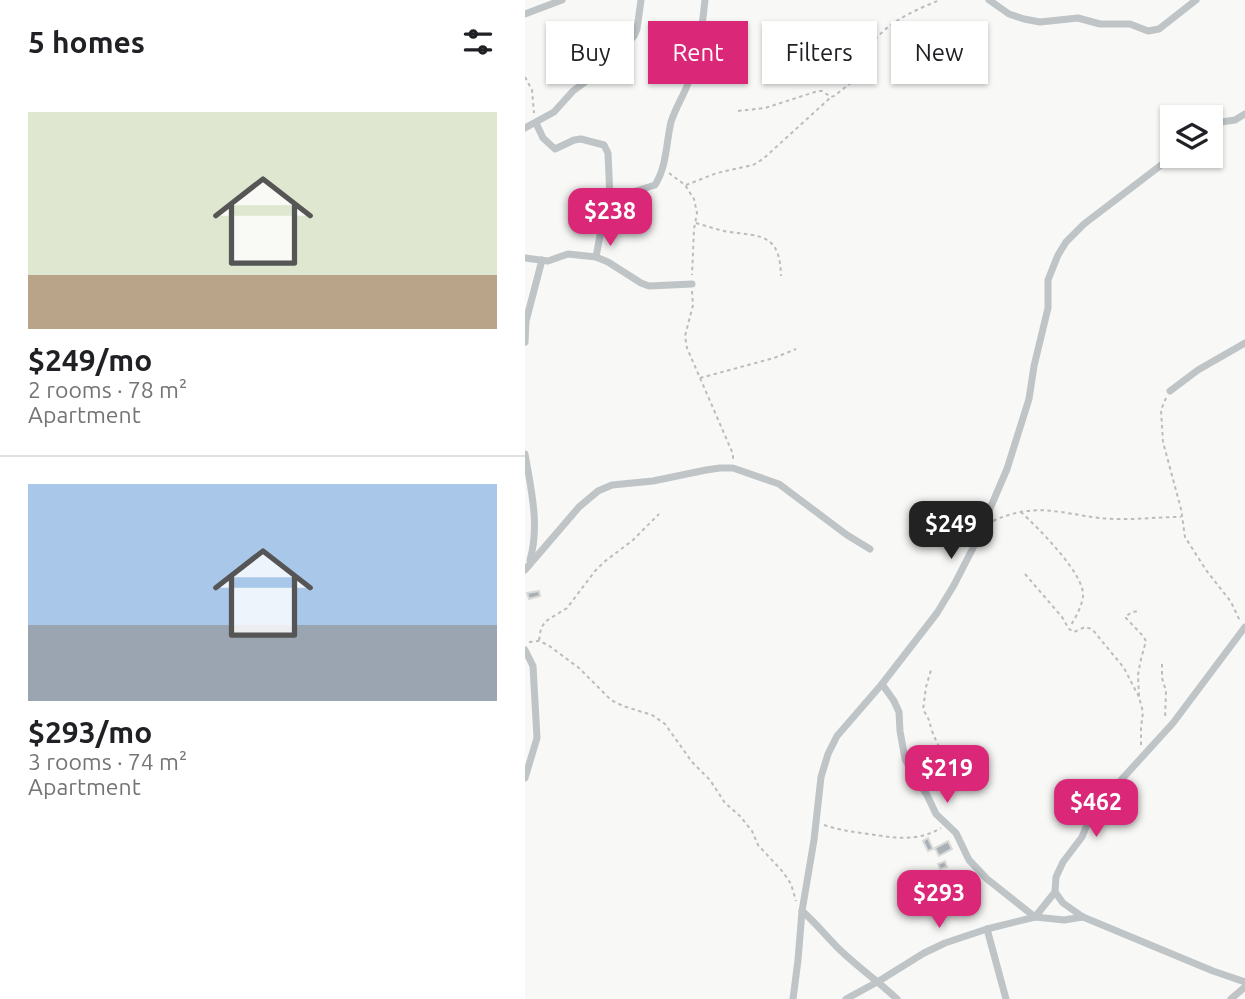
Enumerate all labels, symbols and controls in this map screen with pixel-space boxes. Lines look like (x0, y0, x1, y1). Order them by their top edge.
chip: Buy (546, 21, 634, 84)
chip: Rent (648, 21, 748, 84)
chip: Filters (762, 21, 877, 84)
chip: New (891, 21, 988, 84)
icon: filters (459, 23, 497, 61)
text: 5 homes (28, 25, 145, 59)
map controls (1160, 105, 1223, 168)
button: layers (1160, 105, 1223, 168)
icon: home (200, 158, 326, 284)
pin: $238 (569, 188, 651, 248)
text: $238 (584, 198, 636, 223)
text: $249/mo (28, 343, 152, 377)
text: 2 rooms · 78 m² (28, 377, 187, 402)
text: Apartment (28, 402, 141, 427)
pin: $249 (910, 502, 992, 561)
text: $249 (925, 511, 977, 536)
icon: home (200, 530, 326, 656)
text: $293/mo (28, 715, 152, 749)
pin: $219 (906, 746, 988, 805)
text: 3 rooms · 74 m² (28, 749, 187, 774)
text: $219 (921, 755, 973, 780)
text: Apartment (28, 774, 141, 799)
pin: $462 (1055, 780, 1137, 839)
text: $462 (1070, 789, 1122, 814)
pin: $293 (898, 870, 980, 930)
text: $293 (913, 880, 965, 905)

